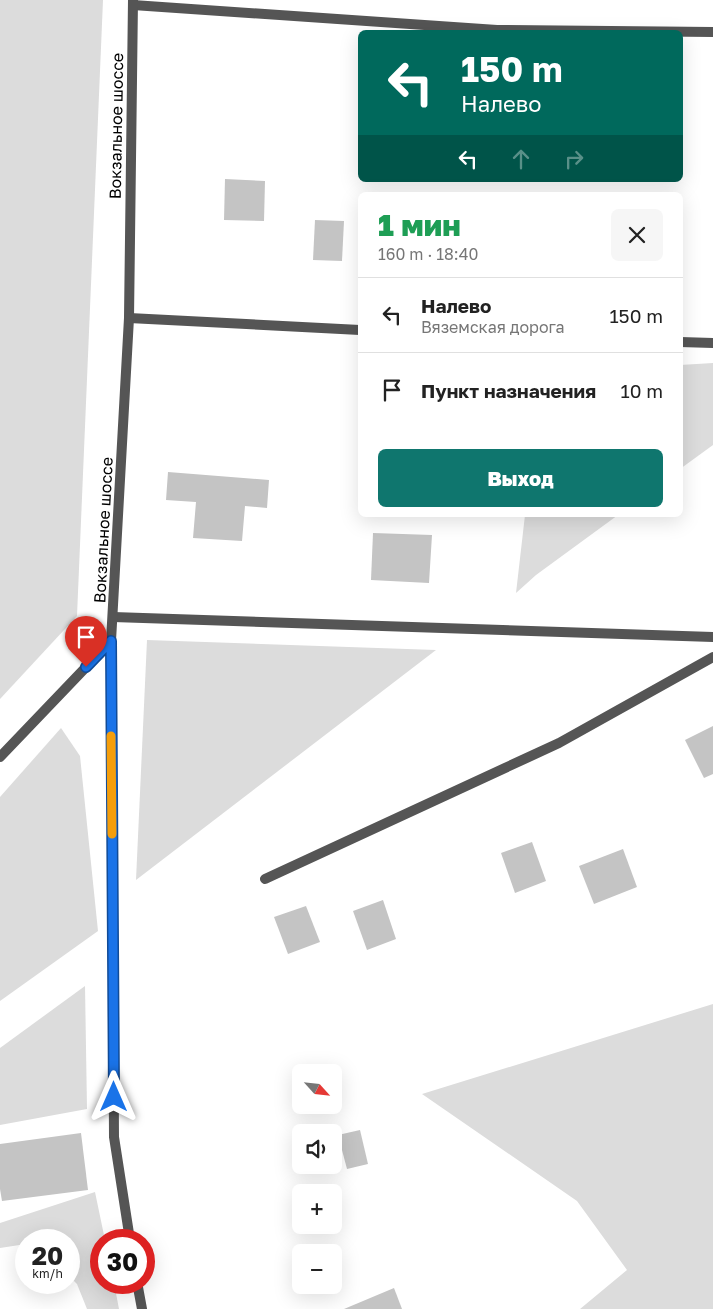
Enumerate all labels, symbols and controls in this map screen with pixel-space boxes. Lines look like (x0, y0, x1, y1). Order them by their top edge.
text: 150 m (461, 48, 563, 90)
icon: left (378, 50, 443, 115)
street label: Вокзальное шоссе (105, 53, 127, 199)
text: Налево (461, 90, 541, 117)
icon: left (454, 145, 482, 173)
icon: ahead (507, 145, 535, 173)
icon: right (560, 145, 588, 173)
text: 1 мин (378, 207, 461, 243)
button: close (611, 209, 663, 261)
text: 160 m · 18:40 (378, 244, 478, 264)
text: Налево (421, 294, 491, 317)
icon: left (378, 301, 406, 329)
text: 150 m (609, 304, 663, 327)
text: Вяземская дорога (421, 317, 565, 337)
icon: arrive (378, 376, 406, 404)
text: Пункт назначения (421, 379, 596, 402)
text: 10 m (620, 379, 663, 402)
button: Выход (378, 449, 663, 507)
street label: Вокзальное шоссе (89, 456, 117, 604)
pin (65, 616, 107, 667)
icon: arrive (72, 623, 100, 651)
north arrow (292, 1064, 342, 1114)
map controls (292, 1064, 342, 1294)
position arrow (87, 1070, 139, 1122)
button: sound (292, 1124, 342, 1174)
button: + (292, 1184, 342, 1234)
speed limit sign: 30 (90, 1229, 155, 1294)
text: 20 (32, 1240, 63, 1271)
button: − (292, 1244, 342, 1294)
text: km/h (32, 1266, 63, 1281)

